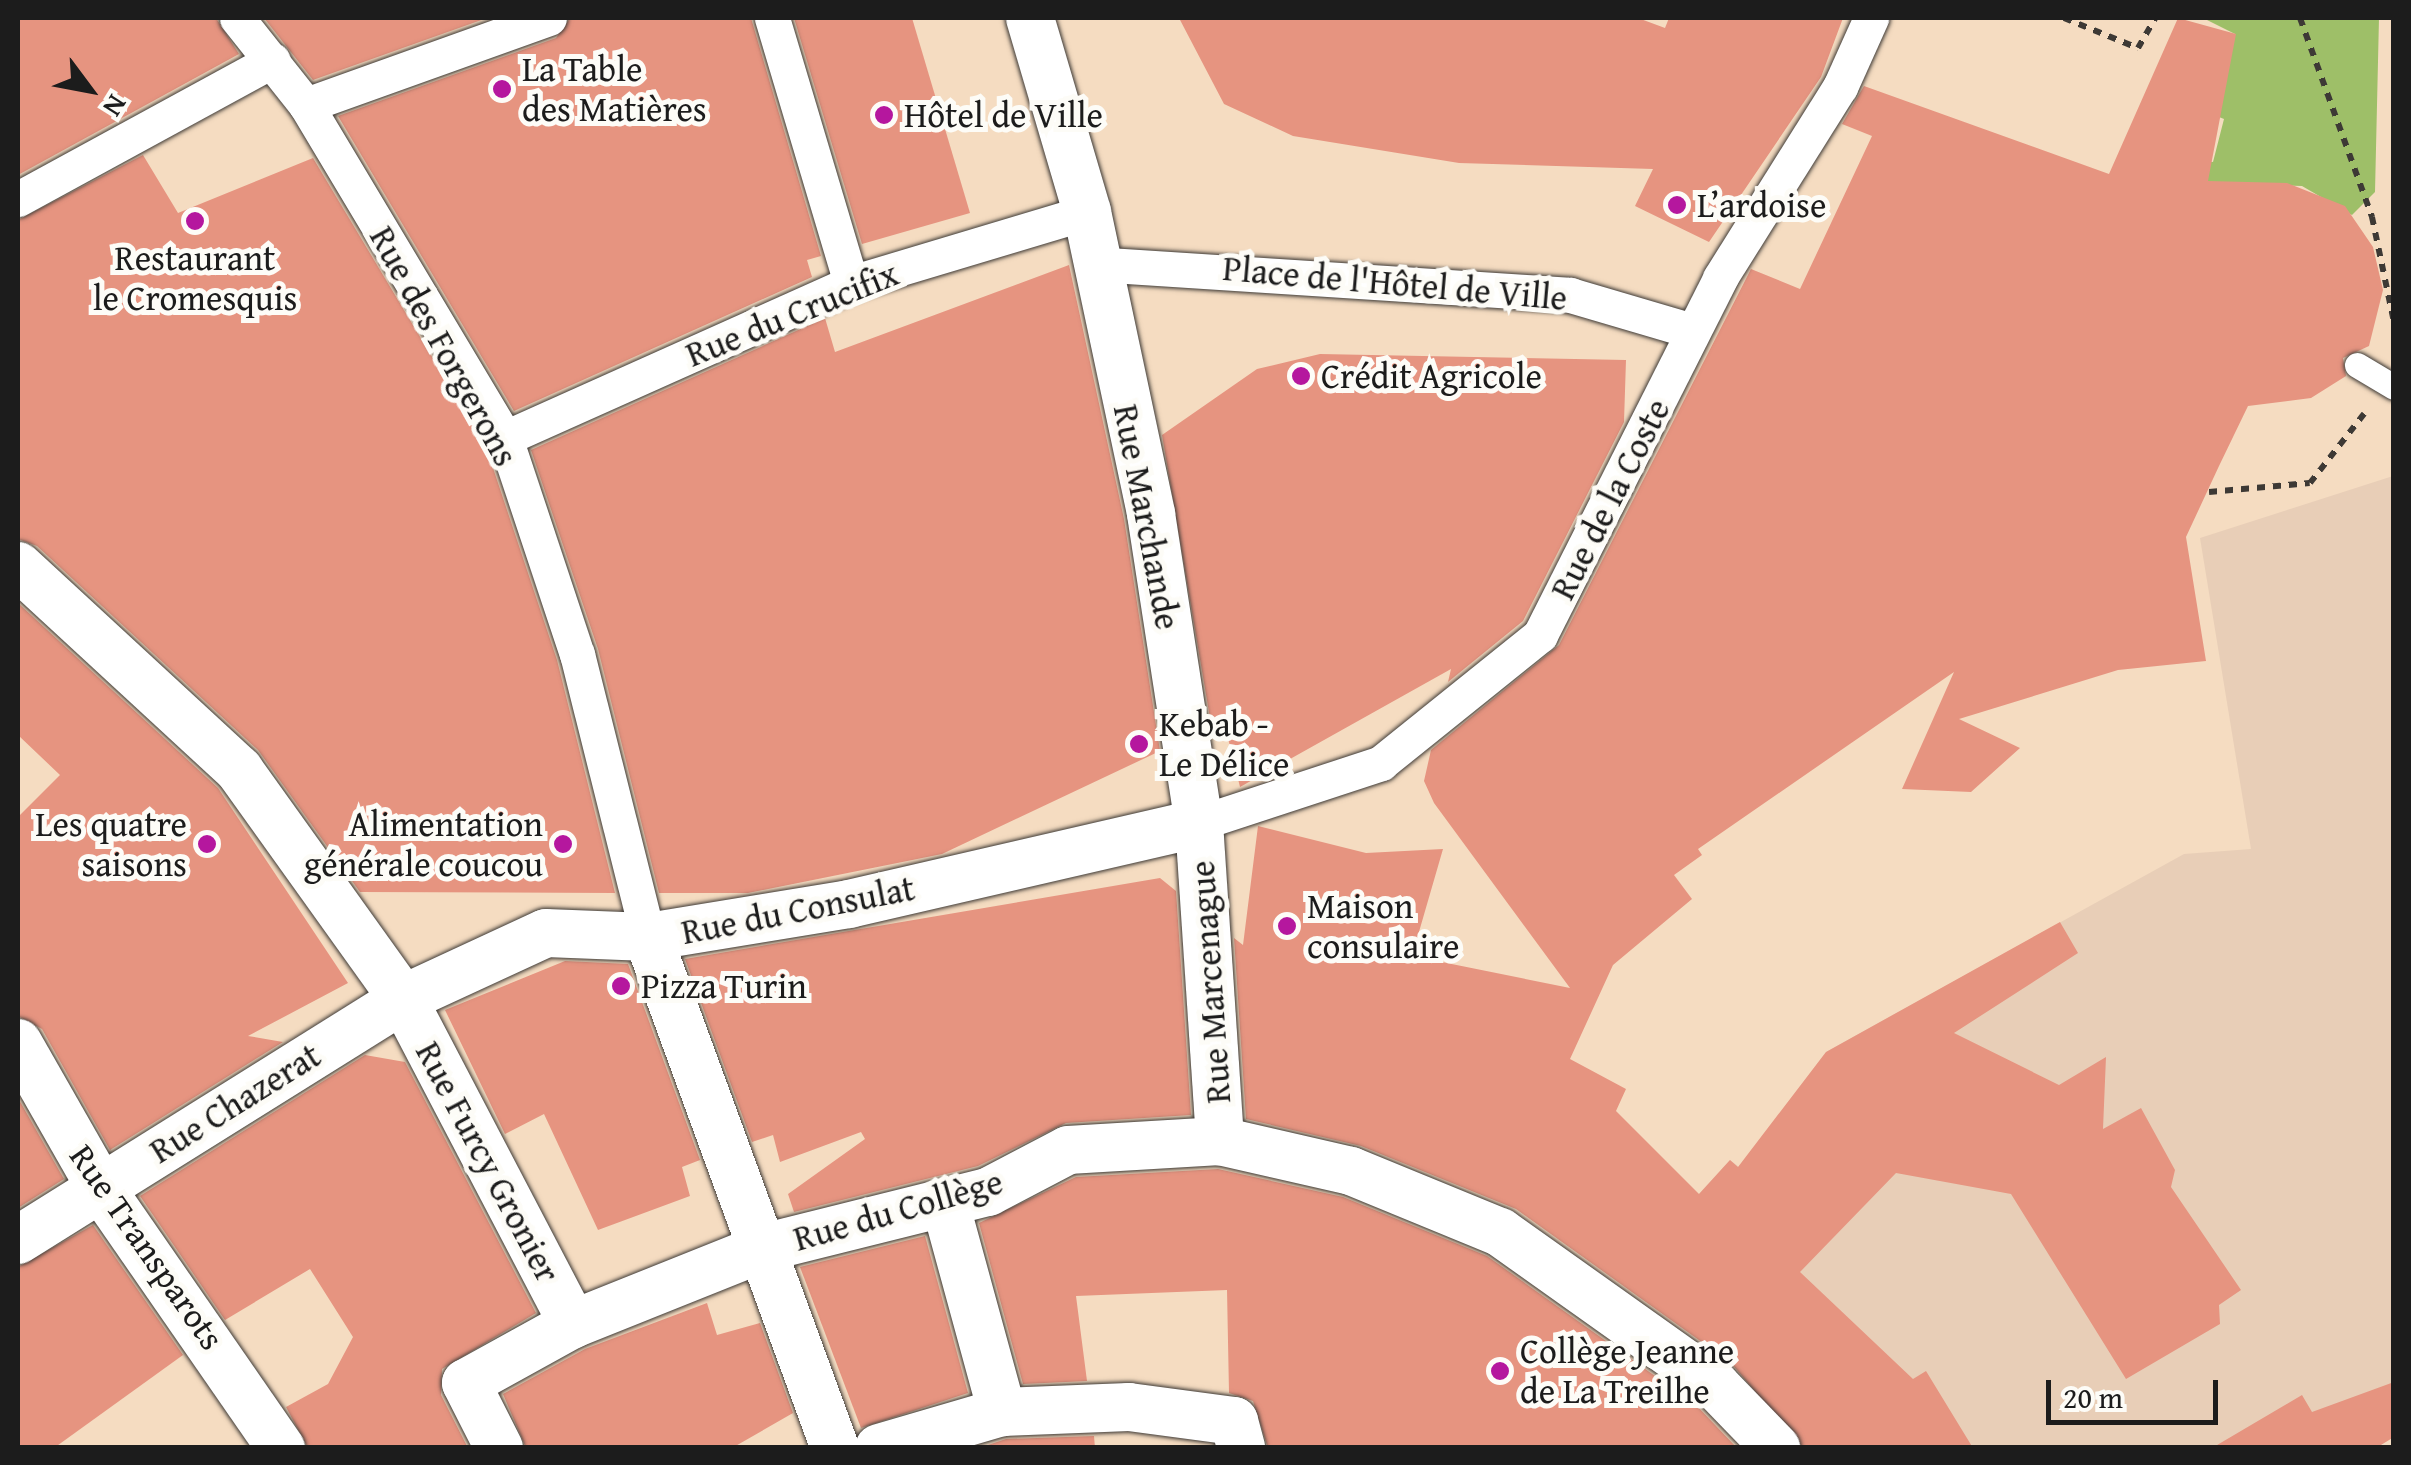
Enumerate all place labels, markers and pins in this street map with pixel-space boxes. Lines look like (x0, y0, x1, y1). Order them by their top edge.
place label: La Table des Matières (522, 48, 707, 130)
marker: La Table des Matières (491, 78, 513, 100)
place label: Hôtel de Ville (904, 94, 1103, 136)
marker: Hôtel de Ville (873, 104, 895, 126)
place label: L’ardoise (1697, 184, 1826, 226)
marker: L’ardoise (1666, 194, 1688, 216)
marker: Restaurant le Cromesquis (184, 210, 206, 232)
place label: Restaurant le Cromesquis (93, 237, 297, 319)
place label: Crédit Agricole (1321, 355, 1542, 397)
marker: Crédit Agricole (1290, 365, 1312, 387)
place label: Kebab - Le Délice (1159, 703, 1289, 785)
marker: Kebab - Le Délice (1128, 733, 1150, 755)
place label: Les quatre saisons (35, 803, 187, 885)
place label: Alimentation générale coucou (304, 803, 543, 885)
marker: Les quatre saisons (196, 833, 218, 855)
marker: Alimentation générale coucou (552, 833, 574, 855)
place label: Maison consulaire (1307, 885, 1459, 967)
marker: Maison consulaire (1276, 915, 1298, 937)
place label: Pizza Turin (641, 965, 807, 1007)
marker: Pizza Turin (610, 975, 632, 997)
place label: Collège Jeanne de La Treilhe (1520, 1330, 1734, 1412)
marker: Collège Jeanne de La Treilhe (1489, 1360, 1511, 1382)

